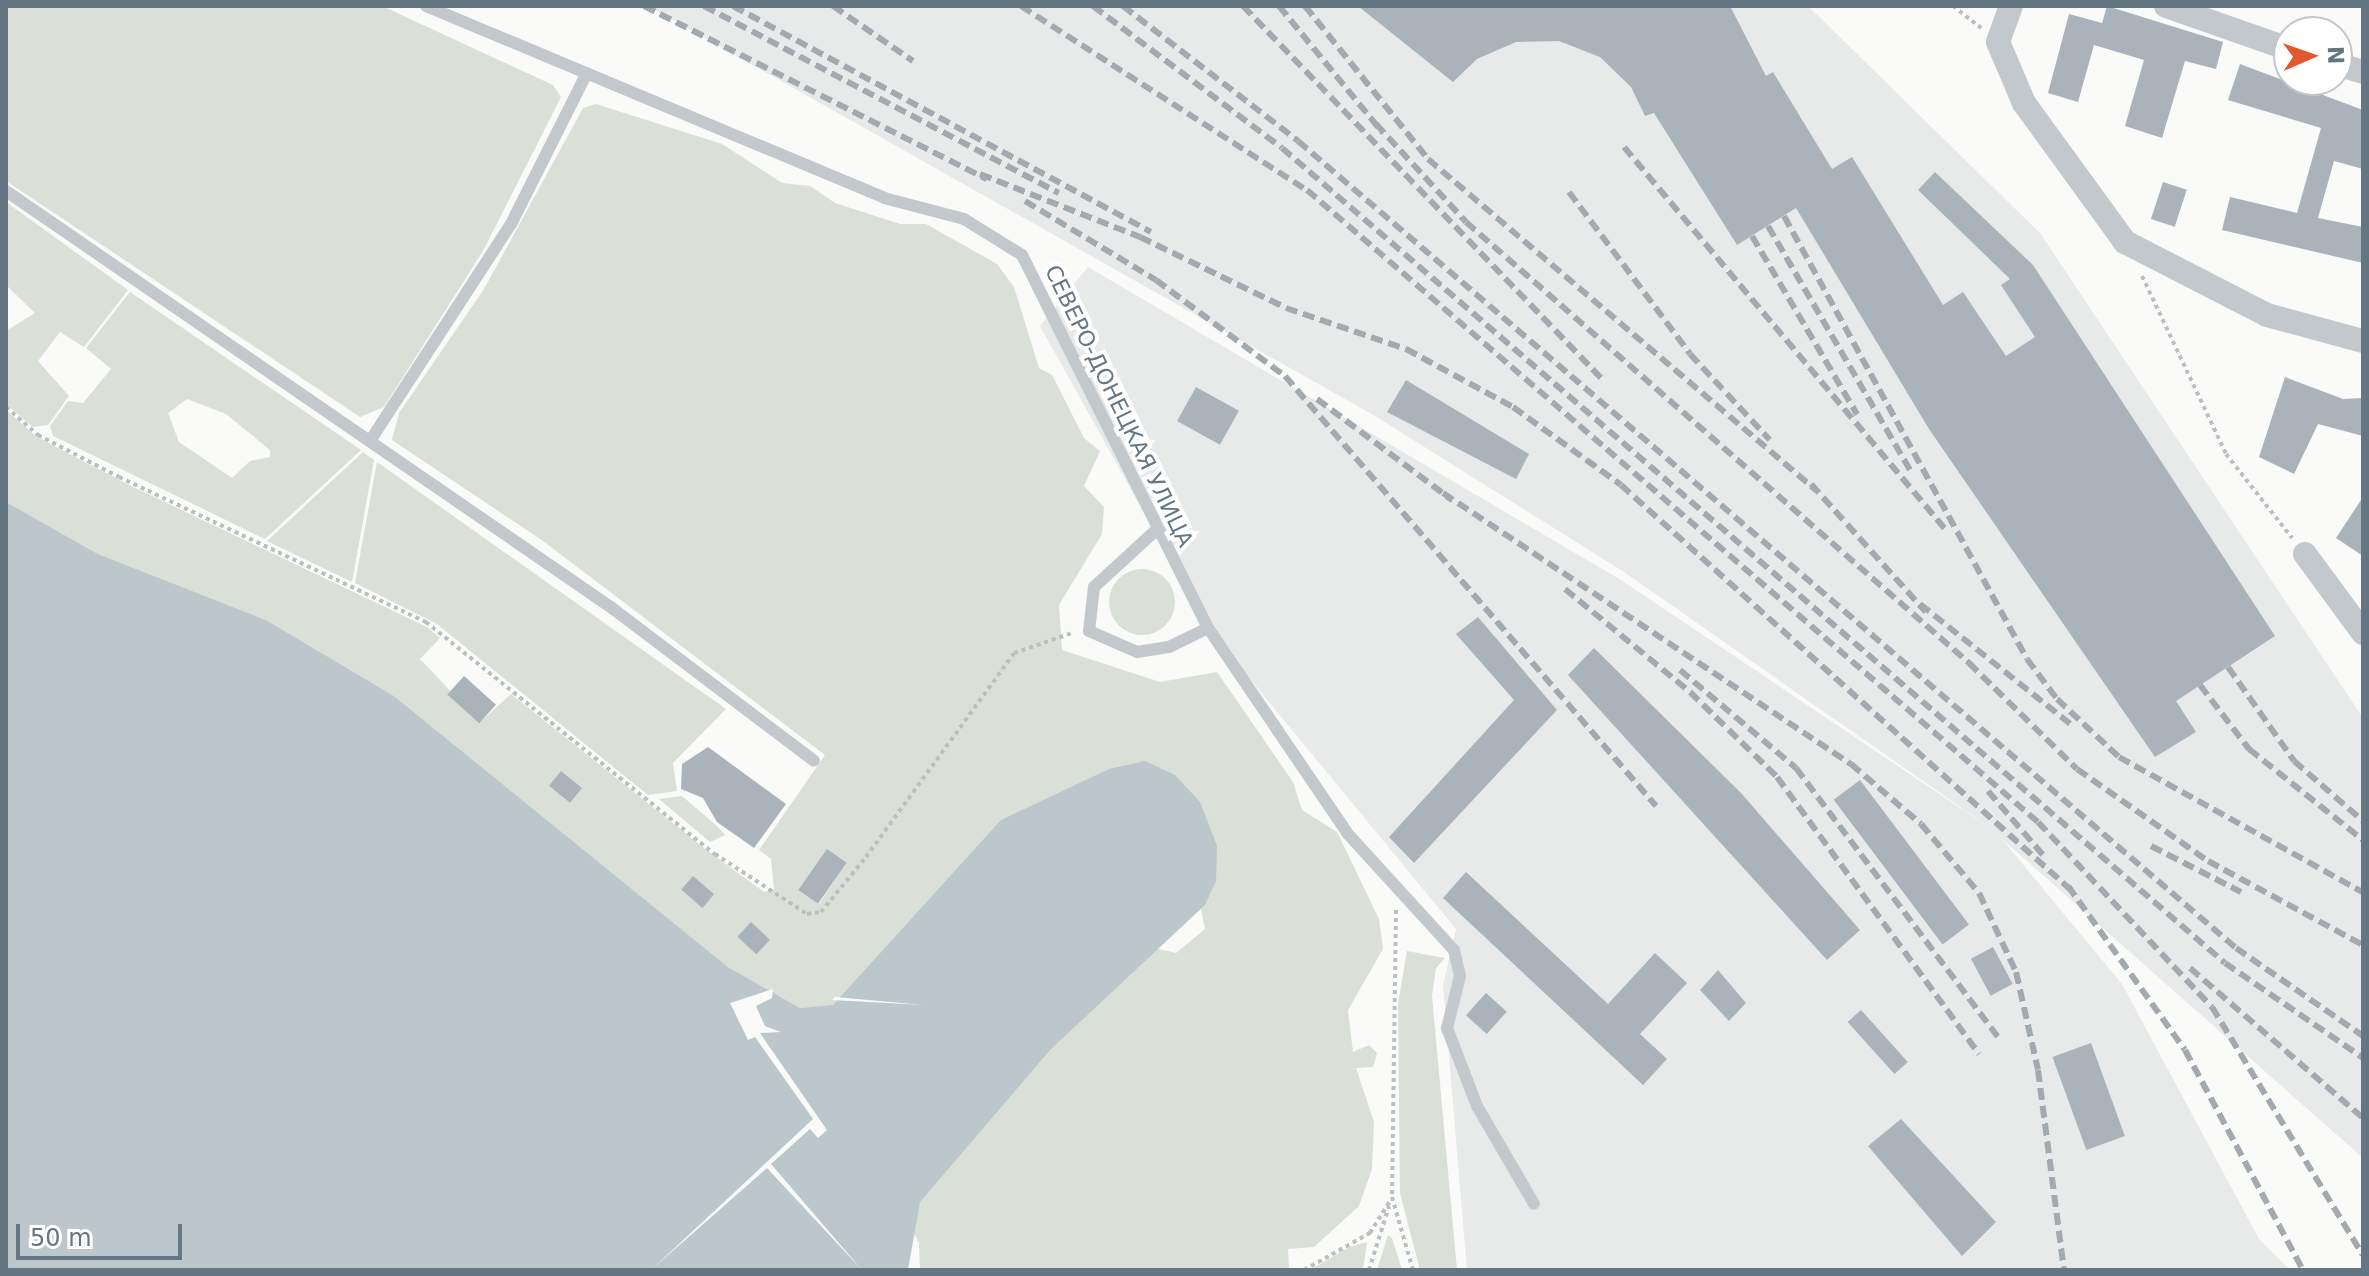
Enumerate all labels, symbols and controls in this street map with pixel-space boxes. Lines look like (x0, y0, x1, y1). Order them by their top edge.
north arrow (2273, 16, 2353, 96)
text: N (2323, 46, 2348, 65)
street label: СЕВЕРО-ДОНЕЦКАЯ УЛИЦА (1039, 261, 1199, 551)
scale bar (20, 1208, 186, 1258)
text: 50 m (30, 1224, 92, 1252)

